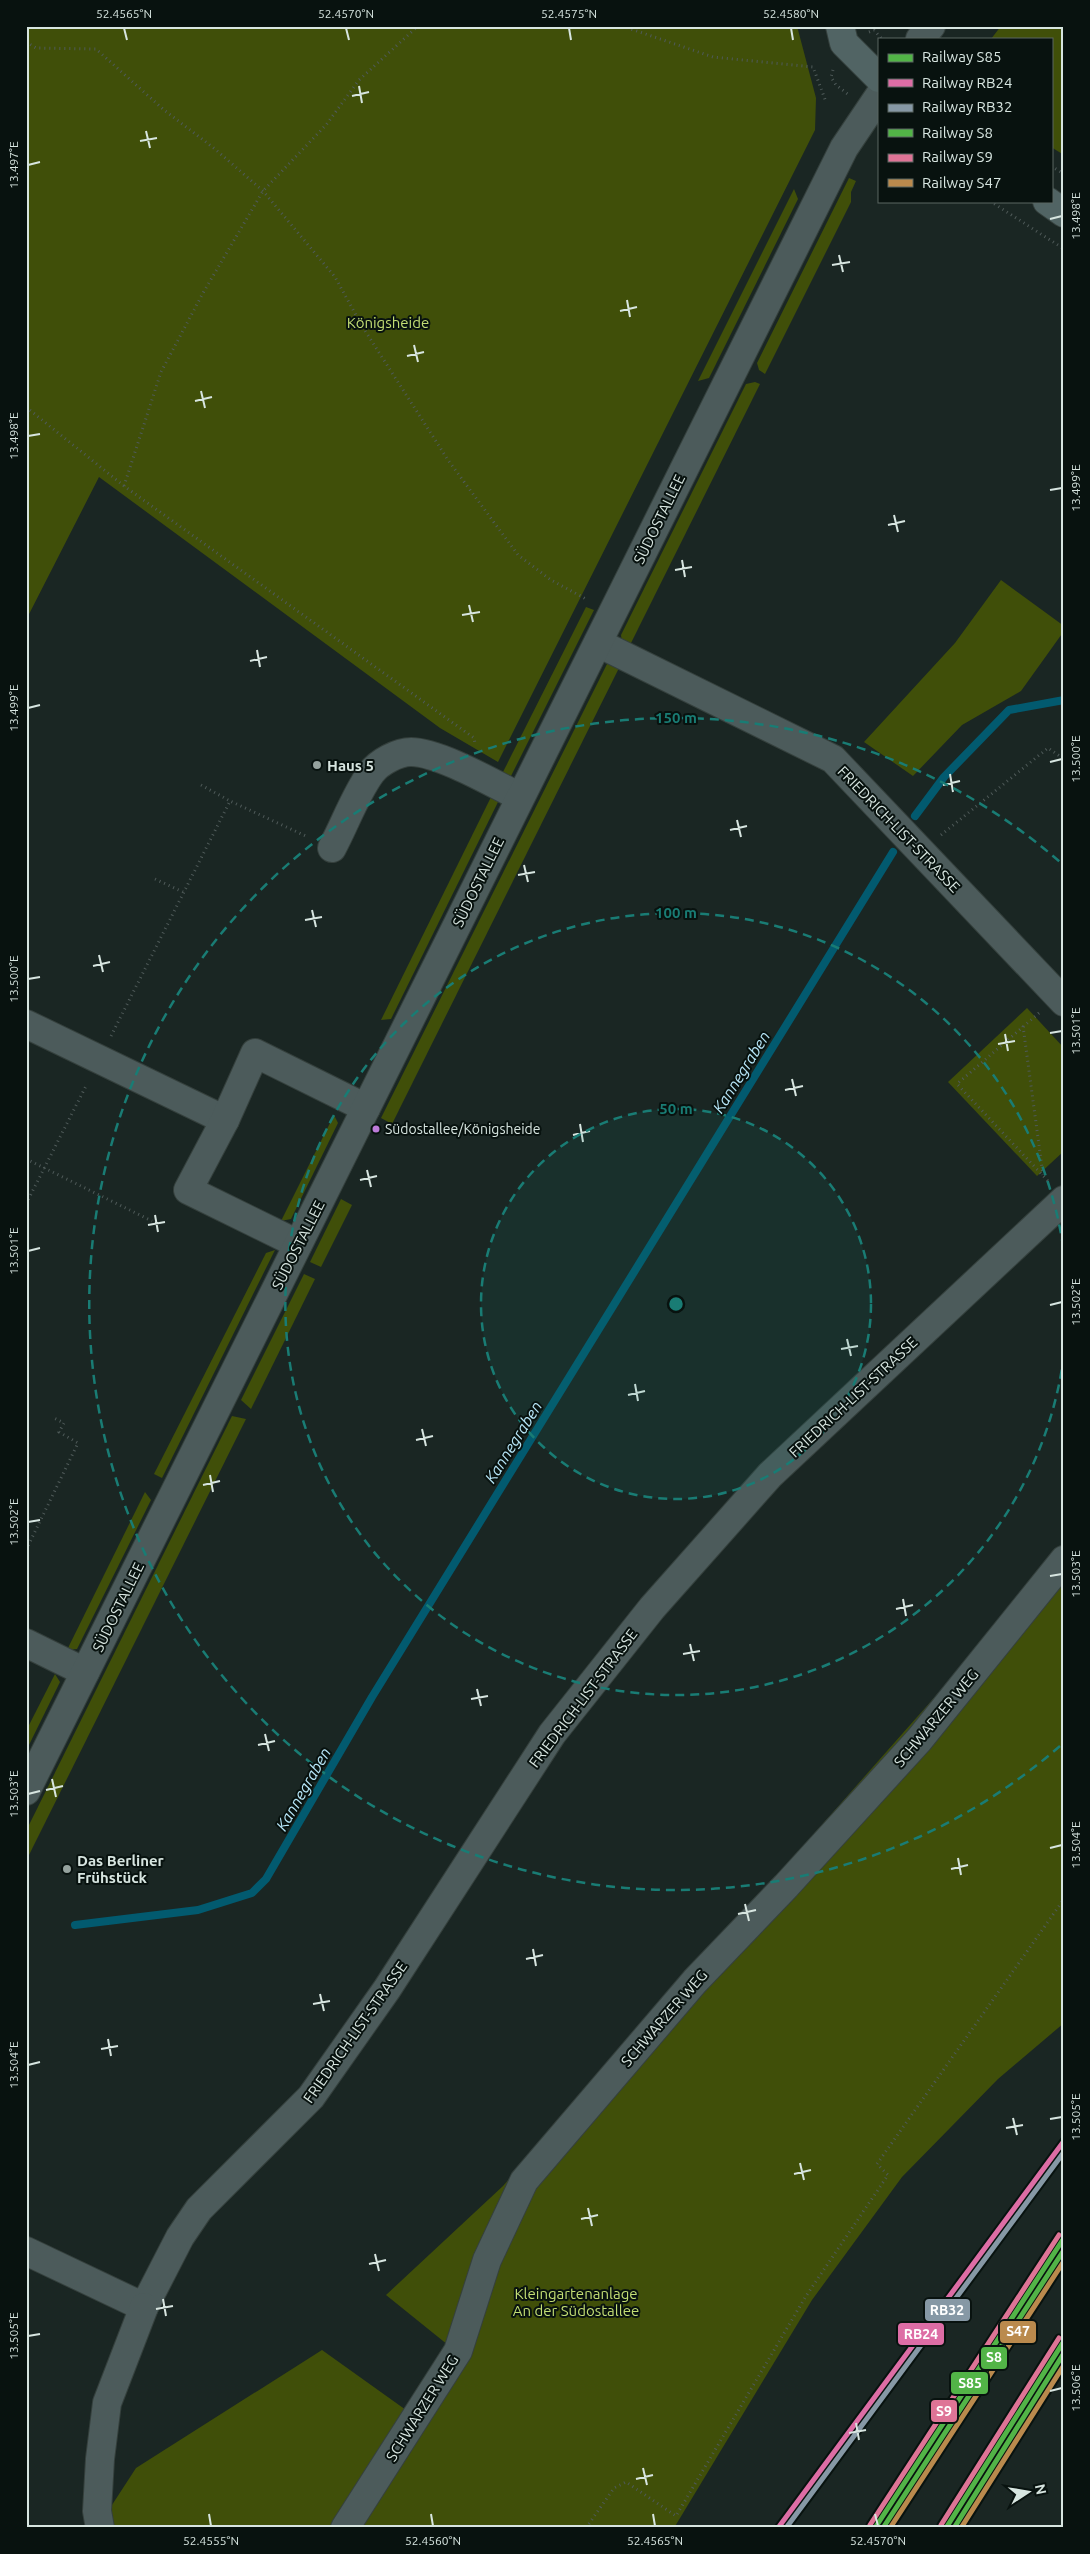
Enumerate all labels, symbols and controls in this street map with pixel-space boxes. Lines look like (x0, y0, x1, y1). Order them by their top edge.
text: 52.4565°N (96, 7, 152, 20)
text: 52.4570°N (318, 7, 374, 20)
text: 52.4575°N (541, 7, 597, 20)
text: 52.4580°N (763, 7, 819, 20)
legend (878, 38, 1052, 202)
text: Railway S85 (922, 48, 1001, 65)
text: Railway RB24 (922, 74, 1012, 91)
text: Railway RB32 (922, 98, 1012, 115)
text: Railway S8 (922, 124, 993, 141)
text: 13.497°E (7, 141, 20, 189)
text: Railway S9 (922, 148, 993, 165)
text: Railway S47 (922, 174, 1001, 191)
text: 13.498°E (1069, 192, 1082, 240)
park label: Königsheide (347, 314, 429, 331)
text: 13.498°E (7, 412, 20, 460)
text: 13.499°E (1069, 464, 1082, 512)
street label: SÜDOSTALLEE (630, 471, 688, 567)
text: 13.499°E (7, 684, 20, 732)
text: 150 m (655, 709, 697, 726)
text: 13.500°E (1069, 735, 1082, 783)
place label: Haus 5 (327, 757, 374, 774)
marker: Haus 5 (311, 759, 323, 771)
street label: FRIEDRICH-LIST-STRASSE (834, 762, 964, 896)
street label: SÜDOSTALLEE (449, 834, 507, 930)
text: 100 m (655, 904, 697, 921)
text: 13.500°E (7, 955, 20, 1003)
text: 13.501°E (1069, 1007, 1082, 1055)
water label: Kannegraben (709, 1028, 773, 1116)
text: 50 m (659, 1100, 693, 1117)
place label: Südostallee/Königsheide (385, 1121, 541, 1137)
marker: Südostallee/Königsheide (371, 1124, 381, 1134)
street label: SÜDOSTALLEE (268, 1198, 328, 1292)
text: 13.501°E (7, 1227, 20, 1275)
text: 13.502°E (1069, 1278, 1082, 1326)
centre of rings (667, 1295, 685, 1313)
street label: FRIEDRICH-LIST-STRASSE (785, 1333, 921, 1461)
water label: Kannegraben (481, 1398, 545, 1486)
text: 13.502°E (7, 1498, 20, 1546)
text: 13.503°E (1069, 1550, 1082, 1598)
street label: SÜDOSTALLEE (89, 1559, 147, 1655)
street label: FRIEDRICH-LIST-STRASSE (525, 1625, 641, 1771)
street label: SCHWARZER WEG (890, 1666, 982, 1770)
water label: Kannegraben (272, 1744, 334, 1834)
text: 13.503°E (7, 1770, 20, 1818)
text: 13.504°E (1069, 1821, 1082, 1869)
place label: Das Berliner Frühstück (77, 1852, 165, 1886)
marker: Das Berliner Frühstück (61, 1863, 73, 1875)
street label: FRIEDRICH-LIST-STRASSE (300, 1958, 410, 2106)
street label: SCHWARZER WEG (617, 1966, 711, 2070)
text: 13.504°E (7, 2041, 20, 2089)
text: 13.505°E (1069, 2093, 1082, 2141)
park label: Kleingartenanlage An der Südostallee (513, 2285, 639, 2319)
line badge: RB32 (924, 2298, 971, 2322)
text: RB32 (930, 2302, 964, 2318)
text: 13.505°E (7, 2312, 20, 2360)
line badge: S47 (999, 2320, 1037, 2344)
line badge: RB24 (897, 2322, 945, 2346)
text: S47 (1006, 2323, 1030, 2339)
text: RB24 (904, 2326, 938, 2342)
line badge: S8 (980, 2346, 1008, 2370)
text: S8 (986, 2349, 1002, 2365)
street label: SCHWARZER WEG (382, 2352, 462, 2464)
text: 13.506°E (1069, 2364, 1082, 2412)
line badge: S85 (950, 2371, 989, 2395)
text: S85 (958, 2375, 982, 2391)
line badge: S9 (930, 2399, 958, 2423)
text: S9 (936, 2403, 952, 2419)
north arrow (1002, 2466, 1052, 2516)
text: N (1032, 2483, 1050, 2496)
text: 52.4555°N (183, 2534, 239, 2547)
text: 52.4560°N (405, 2534, 461, 2547)
text: 52.4565°N (627, 2534, 683, 2547)
text: 52.4570°N (850, 2534, 906, 2547)

